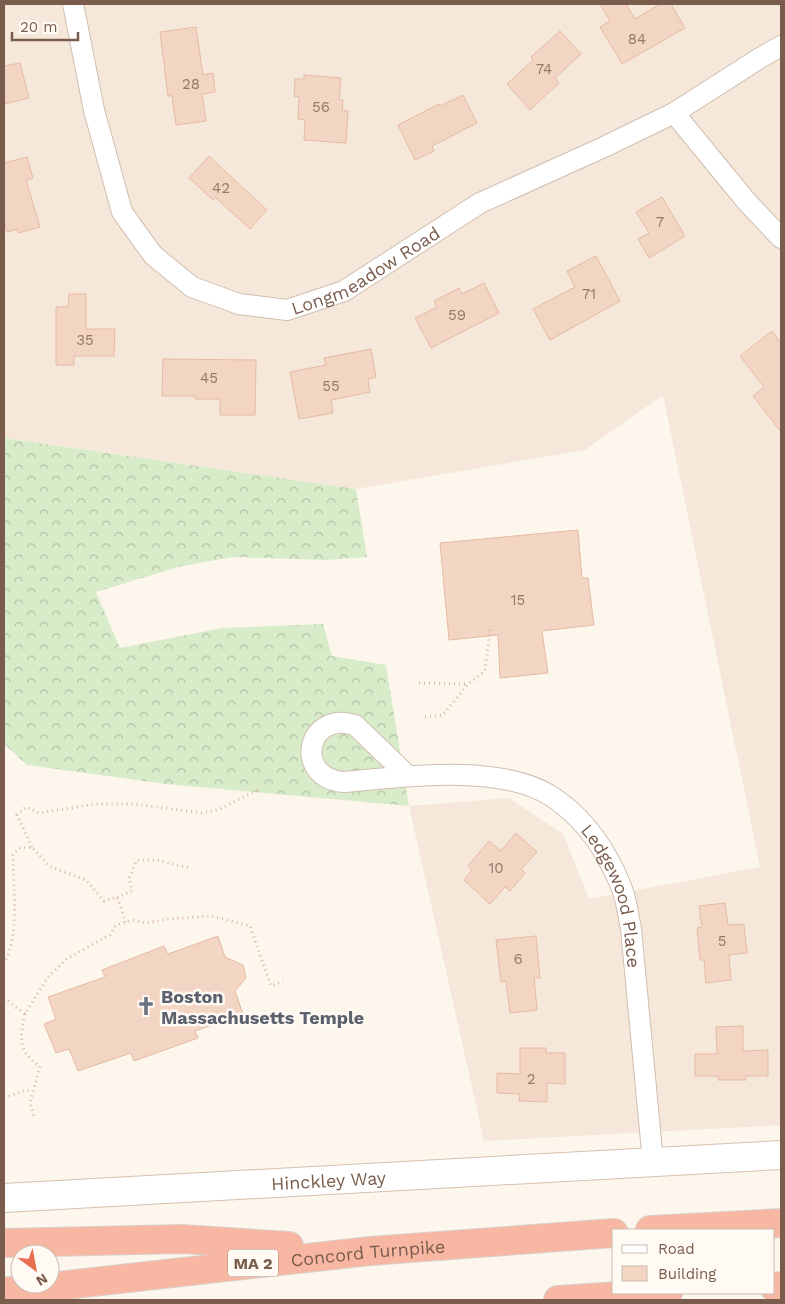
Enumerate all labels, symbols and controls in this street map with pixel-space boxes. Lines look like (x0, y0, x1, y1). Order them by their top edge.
scale bar (12, 10, 79, 42)
text: 20 m (20, 18, 58, 36)
house number: 84 (628, 30, 646, 48)
house number: 74 (536, 60, 552, 78)
house number: 28 (182, 75, 200, 93)
house number: 56 (312, 98, 330, 116)
house number: 42 (212, 179, 230, 197)
house number: 7 (656, 213, 664, 231)
street label: Longmeadow Road (289, 222, 443, 318)
house number: 71 (582, 285, 596, 303)
house number: 59 (448, 306, 466, 324)
house number: 35 (76, 331, 94, 349)
house number: 45 (200, 369, 218, 387)
house number: 55 (322, 377, 340, 395)
house number: 15 (511, 591, 525, 609)
street label: Ledgewood Place (577, 820, 645, 969)
house number: 10 (488, 859, 504, 877)
house number: 5 (718, 932, 726, 950)
house number: 6 (513, 950, 523, 968)
place label: Boston Massachusetts Temple (161, 986, 364, 1028)
church icon: Boston Massachusetts Temple (135, 995, 157, 1017)
house number: 2 (527, 1070, 535, 1088)
street label: Hinckley Way (270, 1166, 387, 1194)
legend (612, 1229, 775, 1294)
street label: Concord Turnpike (290, 1235, 446, 1270)
text: Road (658, 1240, 695, 1258)
north arrow (10, 1244, 60, 1294)
road number: MA 2 (228, 1250, 278, 1276)
text: Building (658, 1265, 716, 1283)
text: N (33, 1270, 51, 1290)

